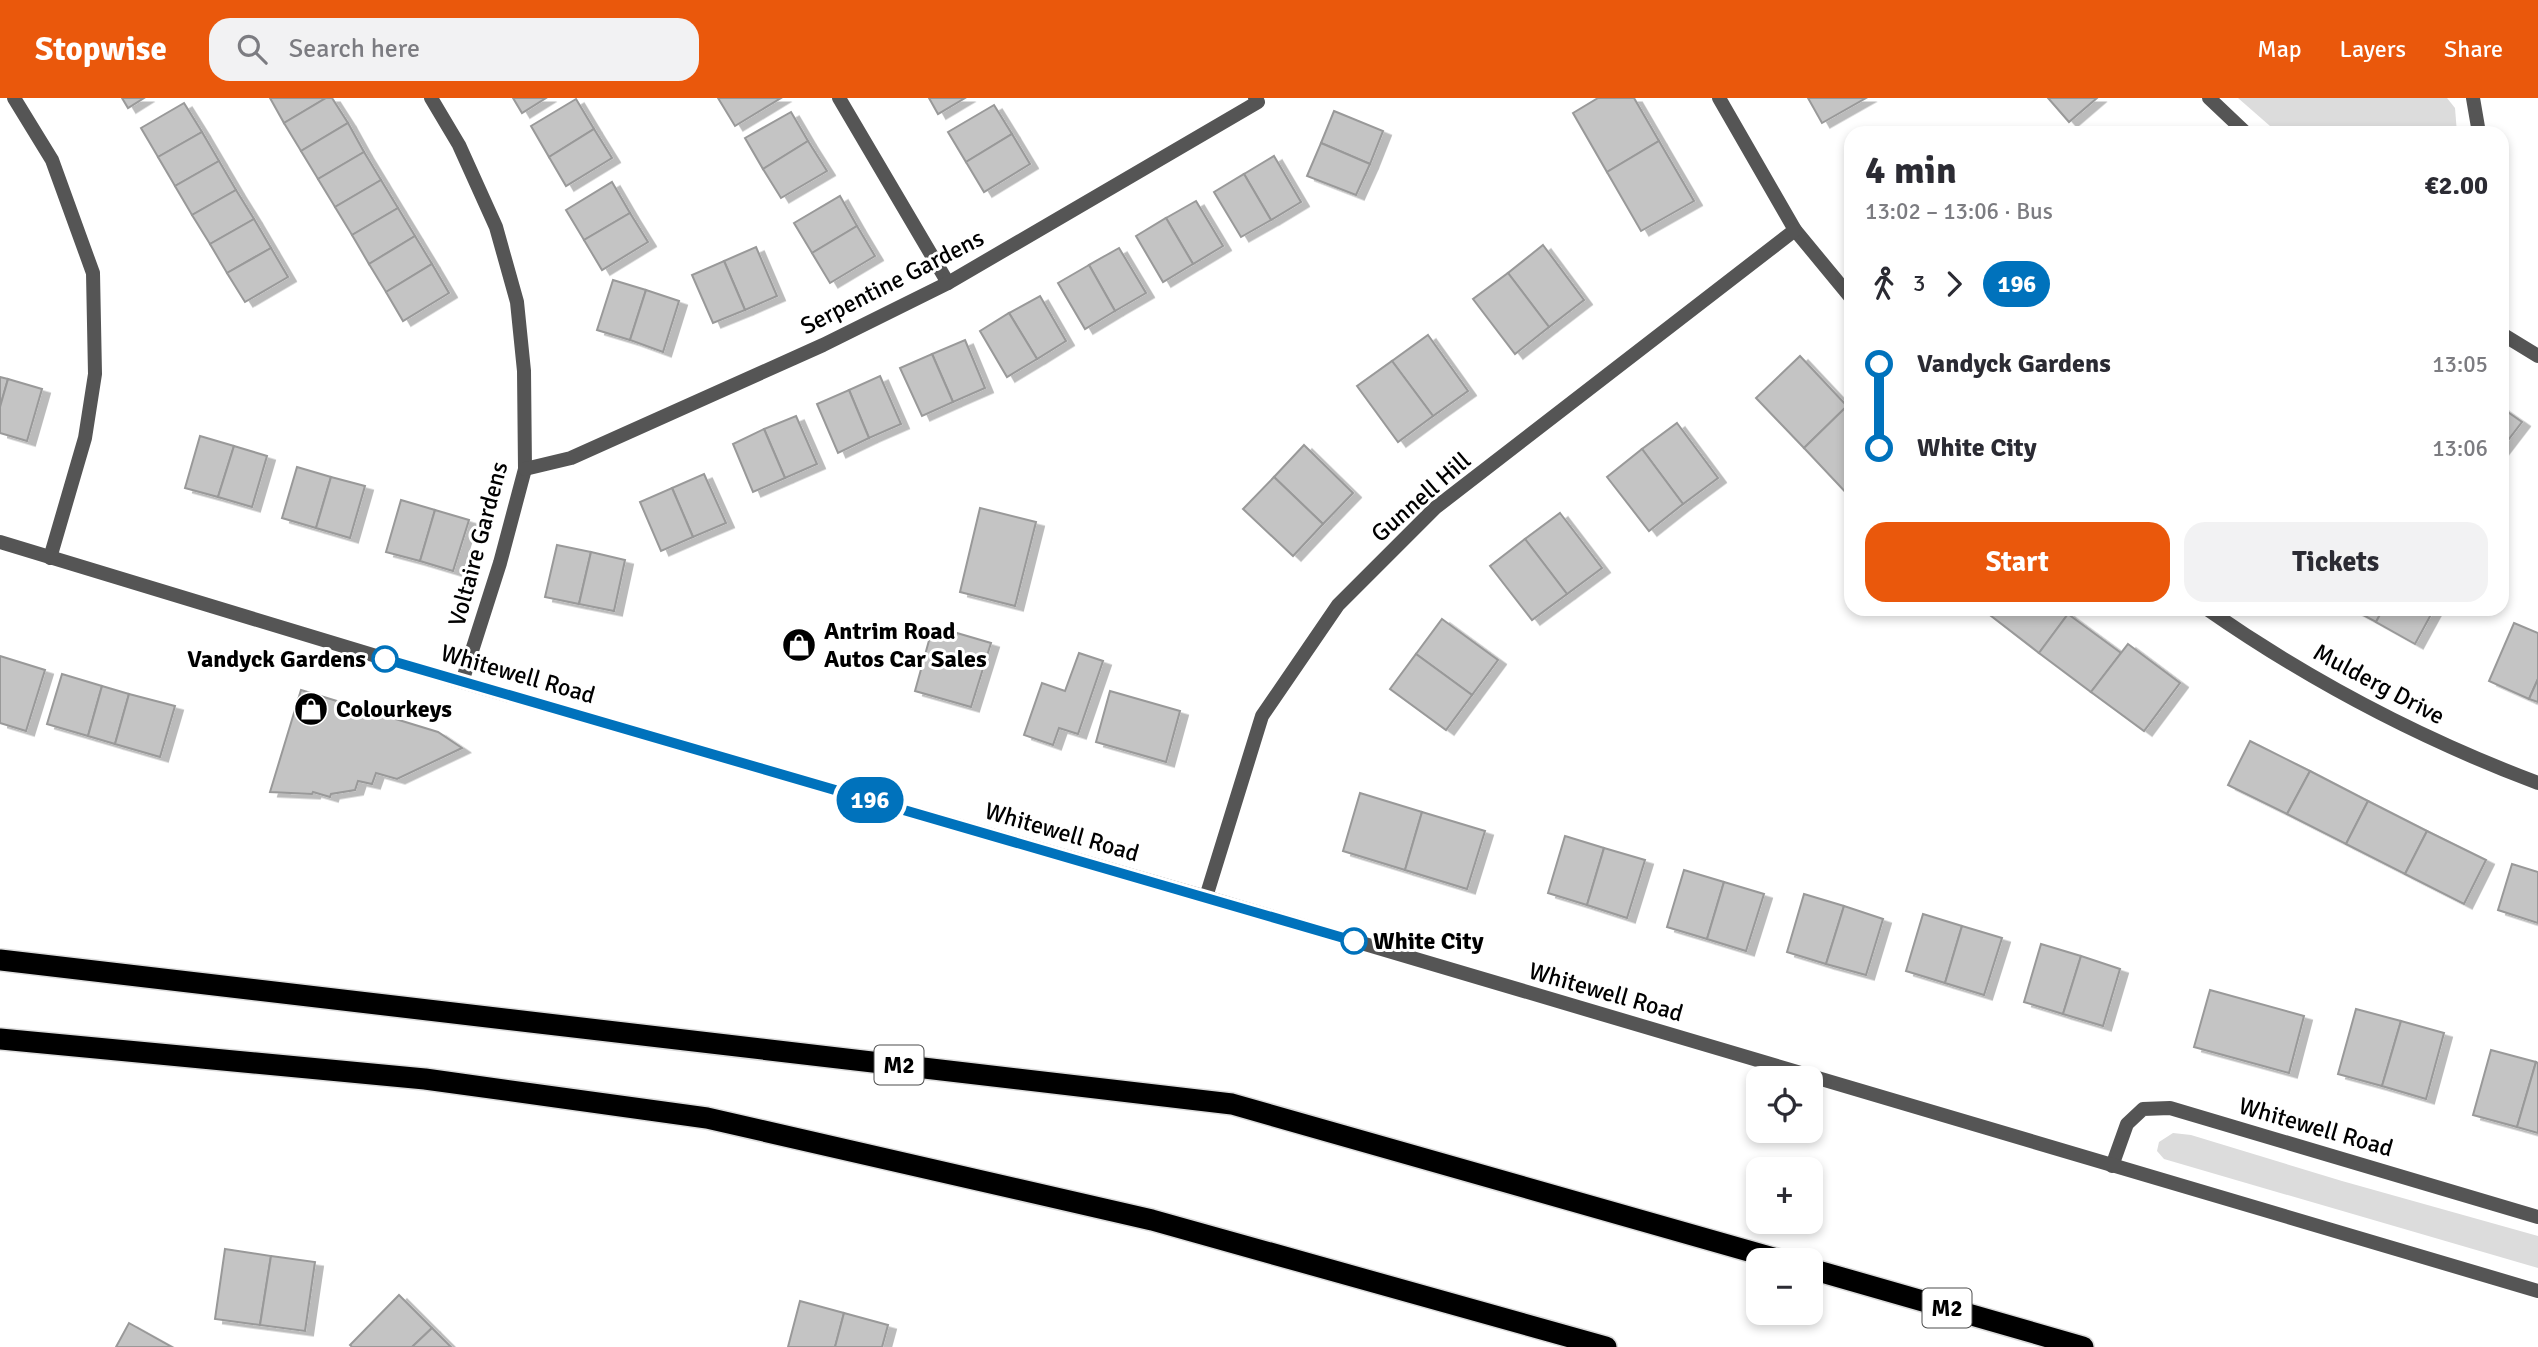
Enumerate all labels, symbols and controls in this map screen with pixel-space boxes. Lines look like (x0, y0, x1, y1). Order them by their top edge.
search box (209, 18, 699, 81)
text: Stopwise (35, 29, 167, 70)
icon: search (233, 30, 271, 68)
text: Search here (289, 33, 420, 65)
text: Map (2257, 34, 2302, 64)
text: Layers (2340, 34, 2406, 64)
text: Share (2444, 34, 2503, 64)
text: 4 min (1865, 147, 1957, 194)
text: €2.00 (2424, 170, 2488, 202)
text: 13:02 – 13:06 · Bus (1865, 197, 2053, 226)
street label: Serpentine Gardens (795, 223, 989, 341)
icon: walk (1865, 265, 1903, 303)
icon: forward (1935, 265, 1973, 303)
text: 3 (1913, 269, 1925, 298)
text: 196 (1997, 269, 2036, 299)
text: Vandyck Gardens (1917, 348, 2111, 380)
text: 13:05 (2432, 350, 2488, 379)
text: White City (1917, 432, 2037, 464)
text: 13:06 (2432, 434, 2488, 463)
street label: Gunnell Hill (1365, 446, 1477, 548)
street label: Voltaire Gardens (442, 458, 514, 630)
button: Start (1865, 522, 2170, 602)
button: Tickets (2184, 522, 2488, 602)
place label: Antrim Road Autos Car Sales (824, 616, 987, 674)
shop icon: Antrim Road Autos Car Sales (780, 626, 818, 664)
street label: Mulderg Drive (2308, 637, 2450, 731)
street label: Whitewell Road (437, 638, 599, 710)
place label: Vandyck Gardens (187, 644, 366, 674)
marker: Vandyck Gardens (372, 646, 398, 672)
shop icon: Colourkeys (292, 690, 330, 728)
place label: Colourkeys (336, 694, 452, 724)
line badge: 196 (830, 777, 910, 823)
text: 196 (851, 785, 889, 815)
street label: Whitewell Road (981, 796, 1143, 868)
place label: White City (1373, 926, 1484, 956)
marker: White City (1341, 928, 1367, 954)
street label: Whitewell Road (1525, 956, 1687, 1028)
road number: M2 (874, 1046, 923, 1084)
map controls (1746, 1066, 1823, 1325)
button: locate (1746, 1066, 1823, 1143)
street label: Whitewell Road (2235, 1091, 2397, 1163)
button: + (1746, 1157, 1823, 1234)
button: − (1746, 1248, 1823, 1325)
road number: M2 (1923, 1288, 1972, 1328)

